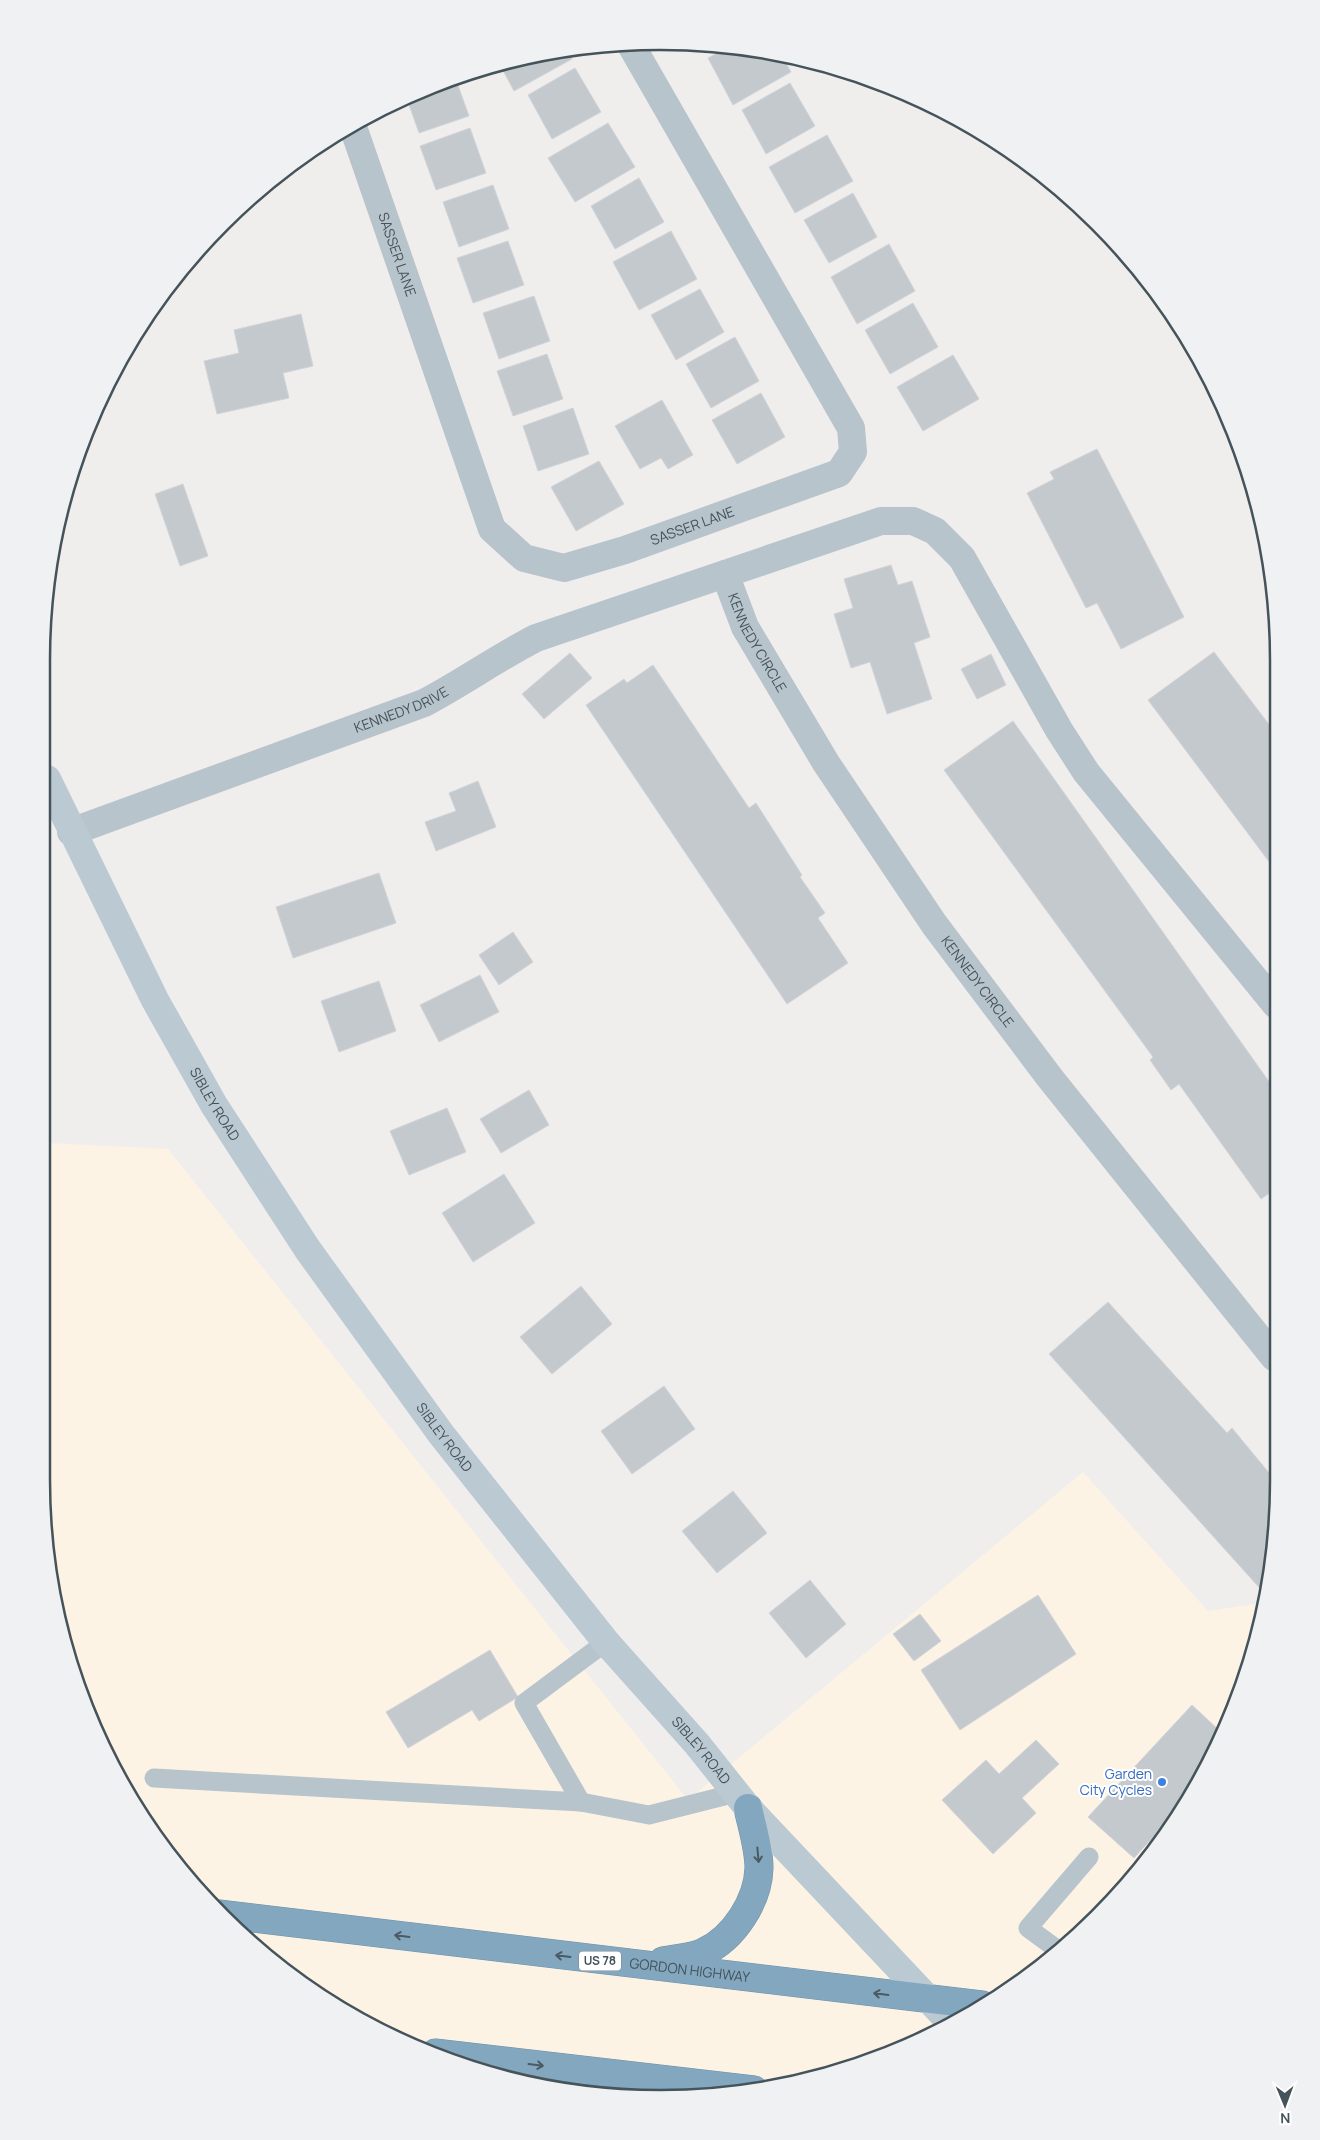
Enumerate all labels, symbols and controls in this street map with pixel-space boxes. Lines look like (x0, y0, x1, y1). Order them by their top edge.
street label: SASSER LANE (374, 210, 421, 299)
street label: SASSER LANE (647, 501, 737, 549)
street label: KENNEDY CIRCLE (724, 590, 792, 695)
street label: KENNEDY DRIVE (351, 681, 452, 737)
street label: KENNEDY CIRCLE (937, 932, 1018, 1031)
street label: SIBLEY ROAD (186, 1064, 245, 1144)
street label: SIBLEY ROAD (412, 1398, 477, 1476)
street label: SIBLEY ROAD (668, 1712, 735, 1788)
place label: Garden City Cycles (1080, 1764, 1152, 1799)
marker: Garden City Cycles (1156, 1776, 1168, 1788)
one-way arrow (753, 1847, 762, 1863)
one-way arrow (394, 1931, 410, 1941)
one-way arrow (555, 1951, 571, 1961)
road number: US 78 (579, 1952, 621, 1970)
street label: GORDON HIGHWAY (628, 1953, 751, 1986)
one-way arrow (873, 1989, 889, 1999)
one-way arrow (528, 2060, 544, 2070)
north arrow (1260, 2080, 1310, 2130)
text: N (1280, 2109, 1290, 2128)

